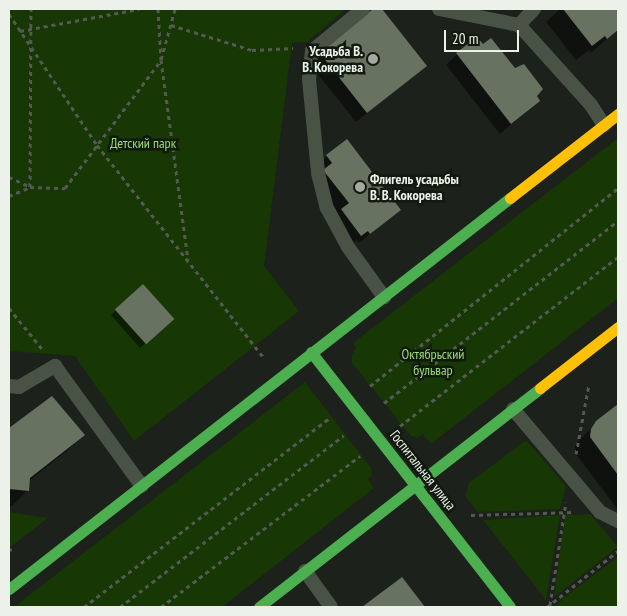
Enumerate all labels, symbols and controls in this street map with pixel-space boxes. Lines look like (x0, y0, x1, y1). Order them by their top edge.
scale bar (447, 20, 522, 52)
text: 20 m (452, 29, 478, 48)
place label: Усадьба В. В. Кокорева (301, 43, 363, 75)
marker: Усадьба В. В. Кокорева (367, 53, 379, 65)
park label: Детский парк (110, 135, 176, 151)
place label: Флигель усадьбы В. В. Кокорева (370, 171, 459, 203)
marker: Флигель усадьбы В. В. Кокорева (354, 181, 366, 193)
park label: Октябрьский бульвар (402, 346, 464, 378)
street label: Госпитальная улица (387, 427, 459, 513)

